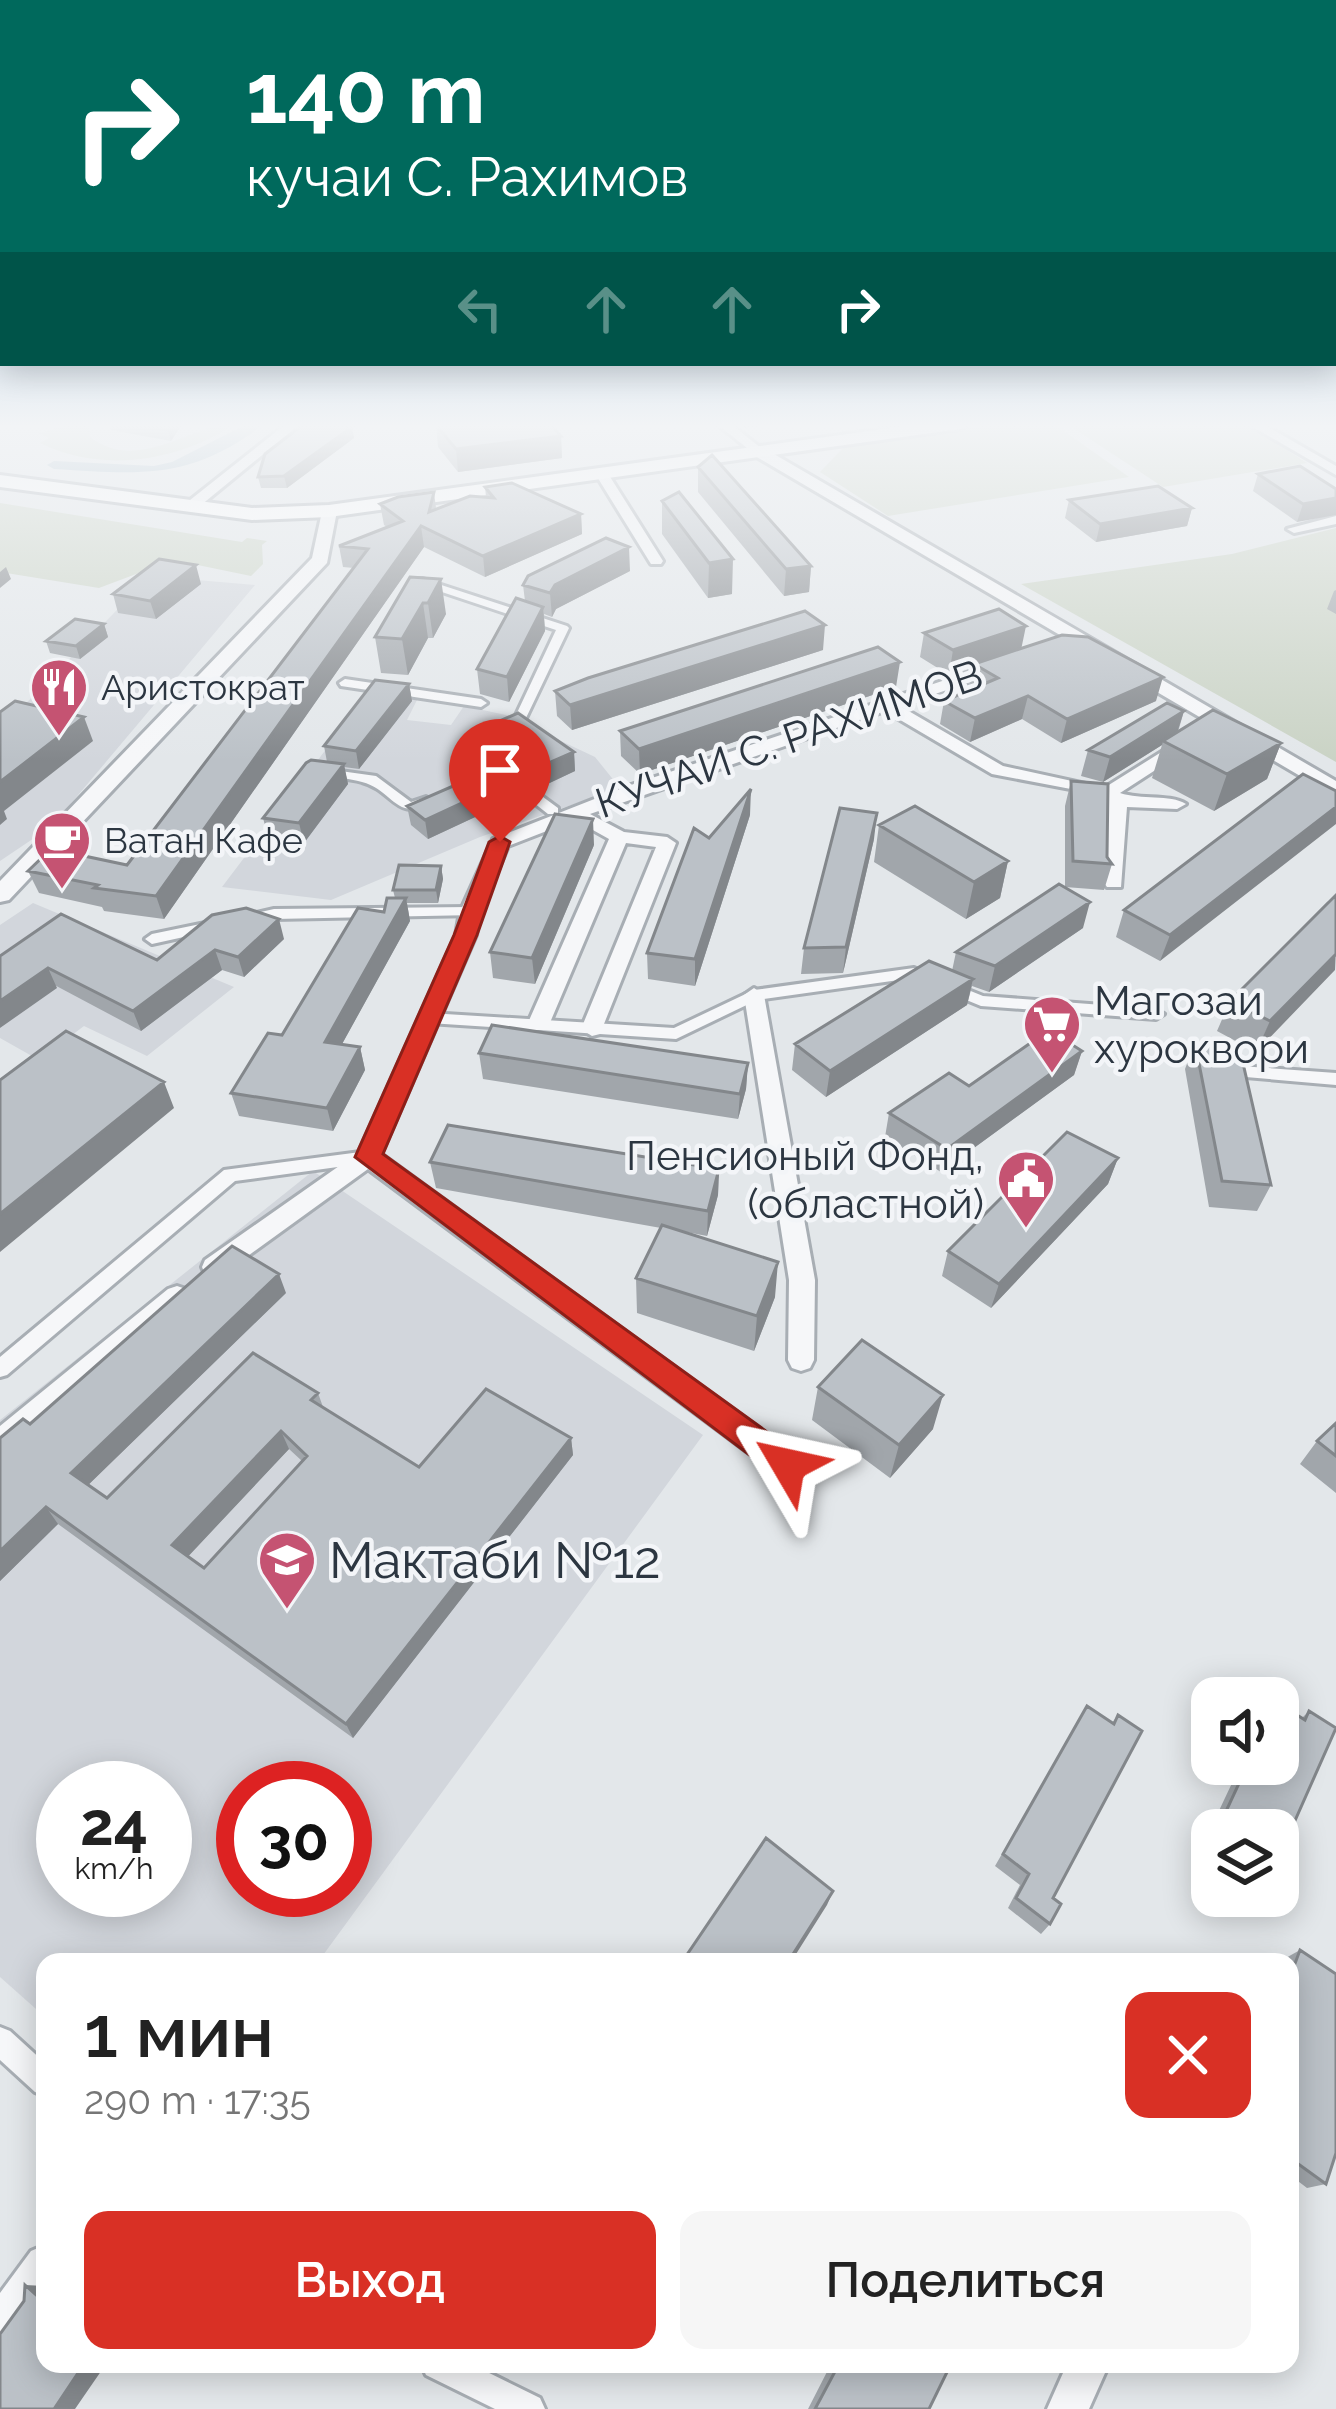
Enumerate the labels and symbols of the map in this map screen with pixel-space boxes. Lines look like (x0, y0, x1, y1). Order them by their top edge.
street label: КУЧАИ С. РАХИМОВ (589, 650, 989, 828)
restaurant icon: Аристократ (28, 656, 90, 738)
place label: Аристократ (101, 666, 305, 708)
pin (449, 719, 551, 842)
cafe icon: Ватан Кафе (31, 809, 93, 891)
place label: Ватан Кафе (104, 819, 303, 861)
place label: Магозаи хуроквори (1094, 976, 1309, 1073)
supermarket icon: Магозаи хуроквори (1021, 993, 1083, 1075)
place label: Пенсионый Фонд, (областной) (626, 1131, 984, 1228)
public building icon: Пенсионый Фонд, (областной) (995, 1148, 1057, 1230)
position arrow (725, 1402, 851, 1528)
school or university icon: Мактаби №12 (256, 1529, 318, 1611)
place label: Мактаби №12 (329, 1530, 661, 1590)
speed limit sign: 30 (216, 1761, 372, 1917)

